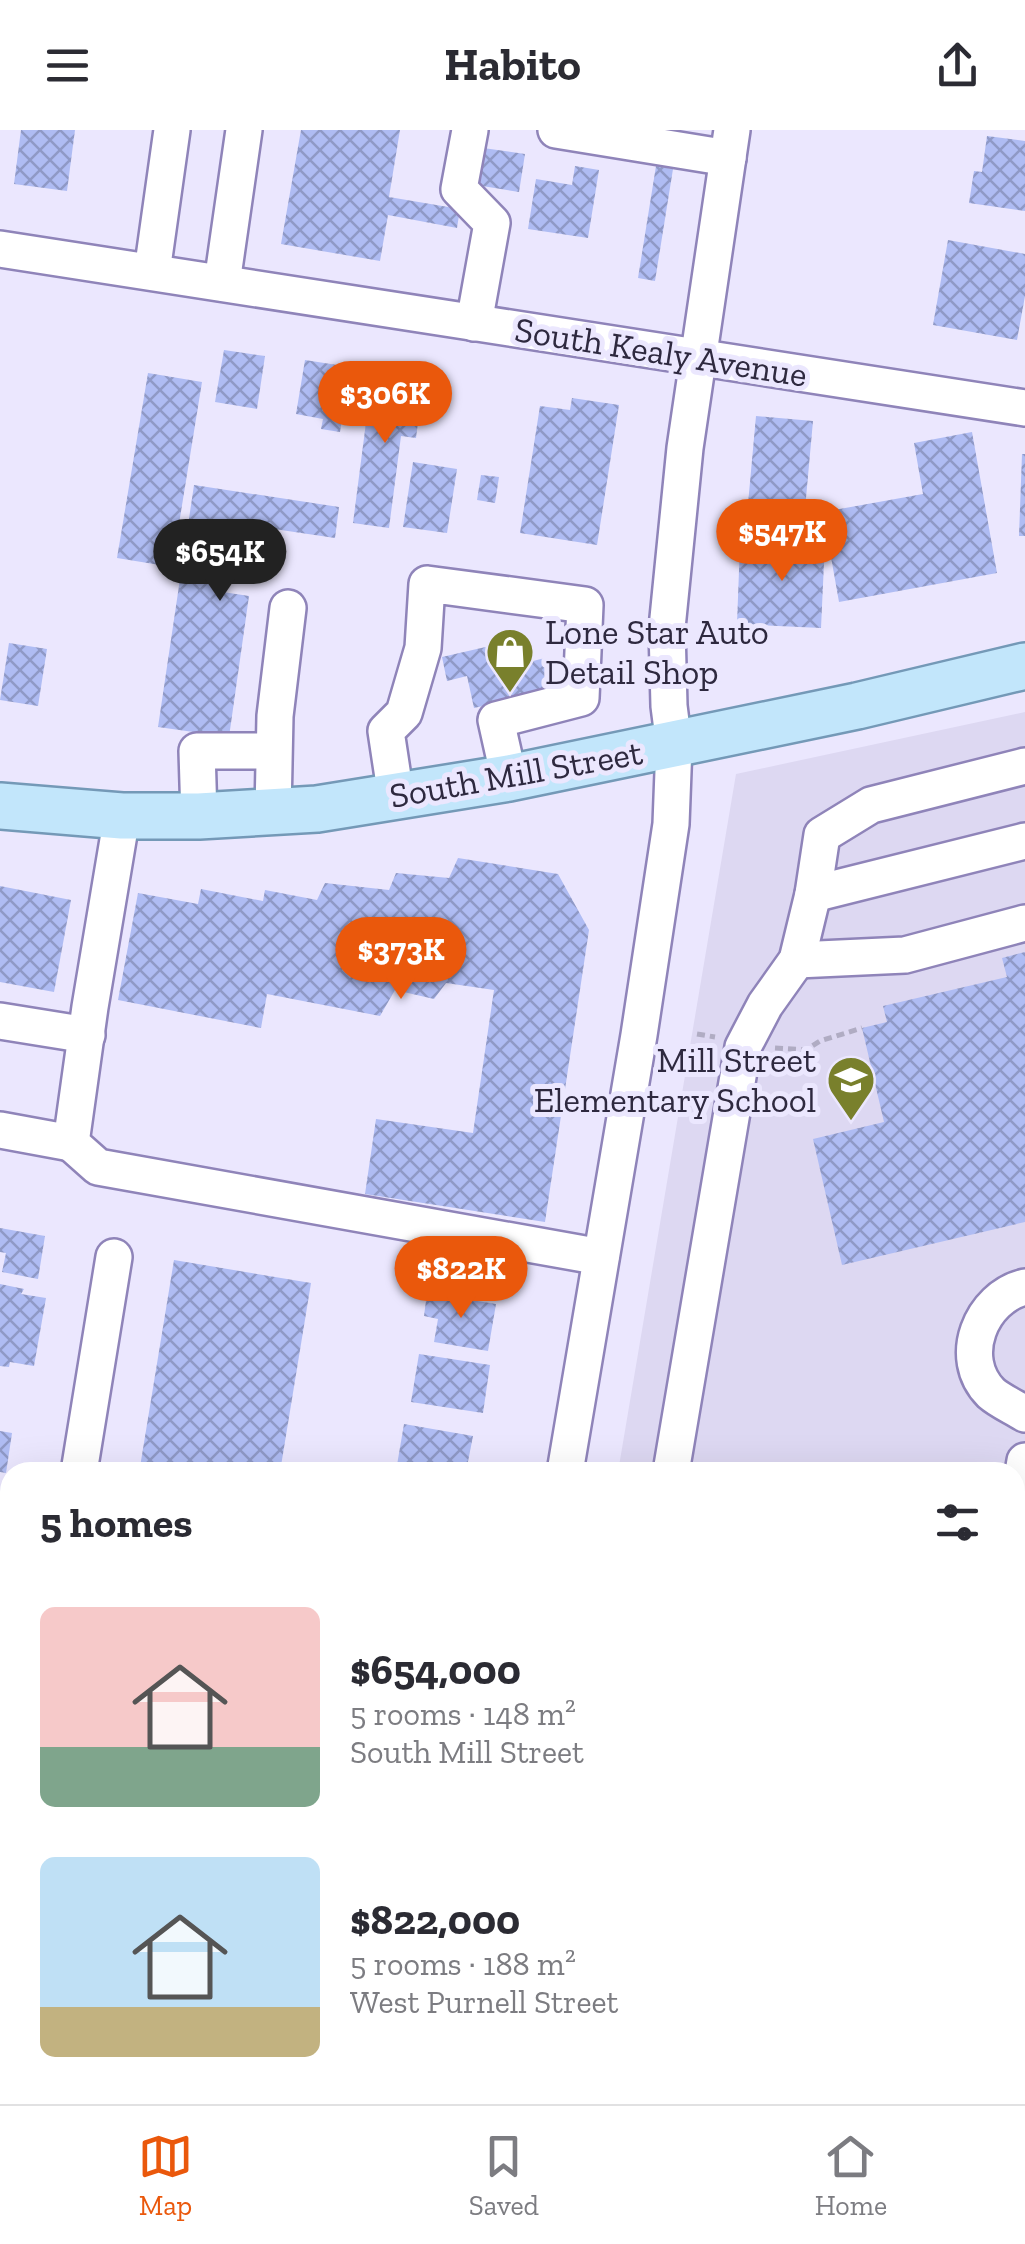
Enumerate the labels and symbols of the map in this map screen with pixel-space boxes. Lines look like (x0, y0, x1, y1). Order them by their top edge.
street label: South Kealy Avenue (512, 308, 810, 396)
pin: $306K (315, 361, 455, 446)
pin: $547K (712, 499, 852, 584)
pin: $654K (150, 519, 290, 604)
place label: Lone Star Auto Detail Shop (545, 611, 769, 693)
shop icon: Lone Star Auto Detail Shop (484, 626, 536, 694)
street label: South Mill Street (386, 731, 646, 817)
pin: $373K (331, 917, 471, 1002)
place label: Mill Street Elementary School (534, 1039, 816, 1121)
school or university icon: Mill Street Elementary School (825, 1054, 877, 1122)
pin: $822K (391, 1236, 531, 1321)

